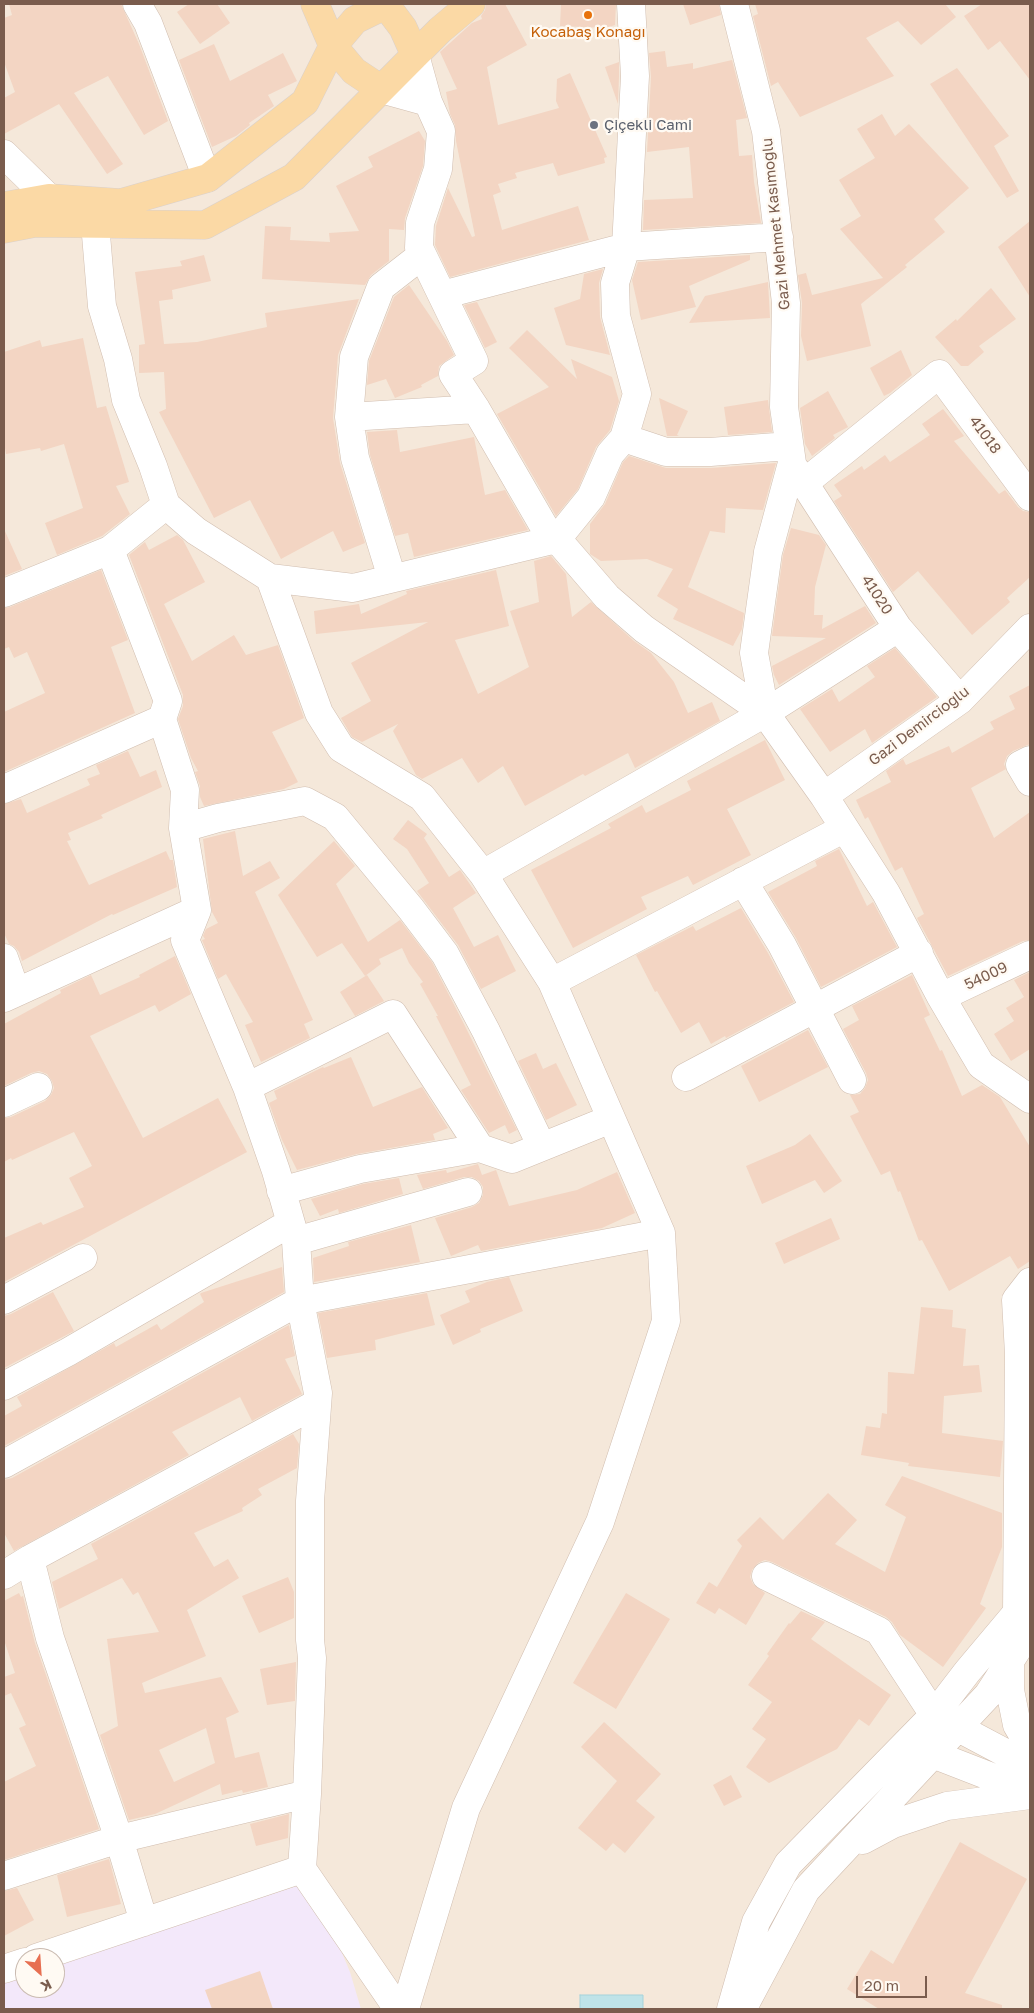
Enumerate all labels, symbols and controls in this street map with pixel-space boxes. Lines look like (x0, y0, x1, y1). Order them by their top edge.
marker: Kocabaş Konağı (582, 9, 594, 21)
place label: Kocabaş Konağı (530, 23, 646, 41)
place label: Çiçekli Cami (604, 116, 692, 134)
marker: Çiçekli Cami (588, 119, 600, 131)
street label: Gazi Mehmet Kasımoğlu (758, 137, 794, 311)
street label: 41018 (965, 413, 1005, 457)
street label: 41020 (858, 572, 896, 618)
street label: Gazi Demircioğlu (865, 682, 973, 770)
street label: 54009 (962, 958, 1010, 994)
north arrow (15, 1948, 65, 1998)
scale bar (859, 1966, 930, 1998)
text: K (38, 1976, 55, 1996)
text: 20 m (864, 1976, 899, 1994)

